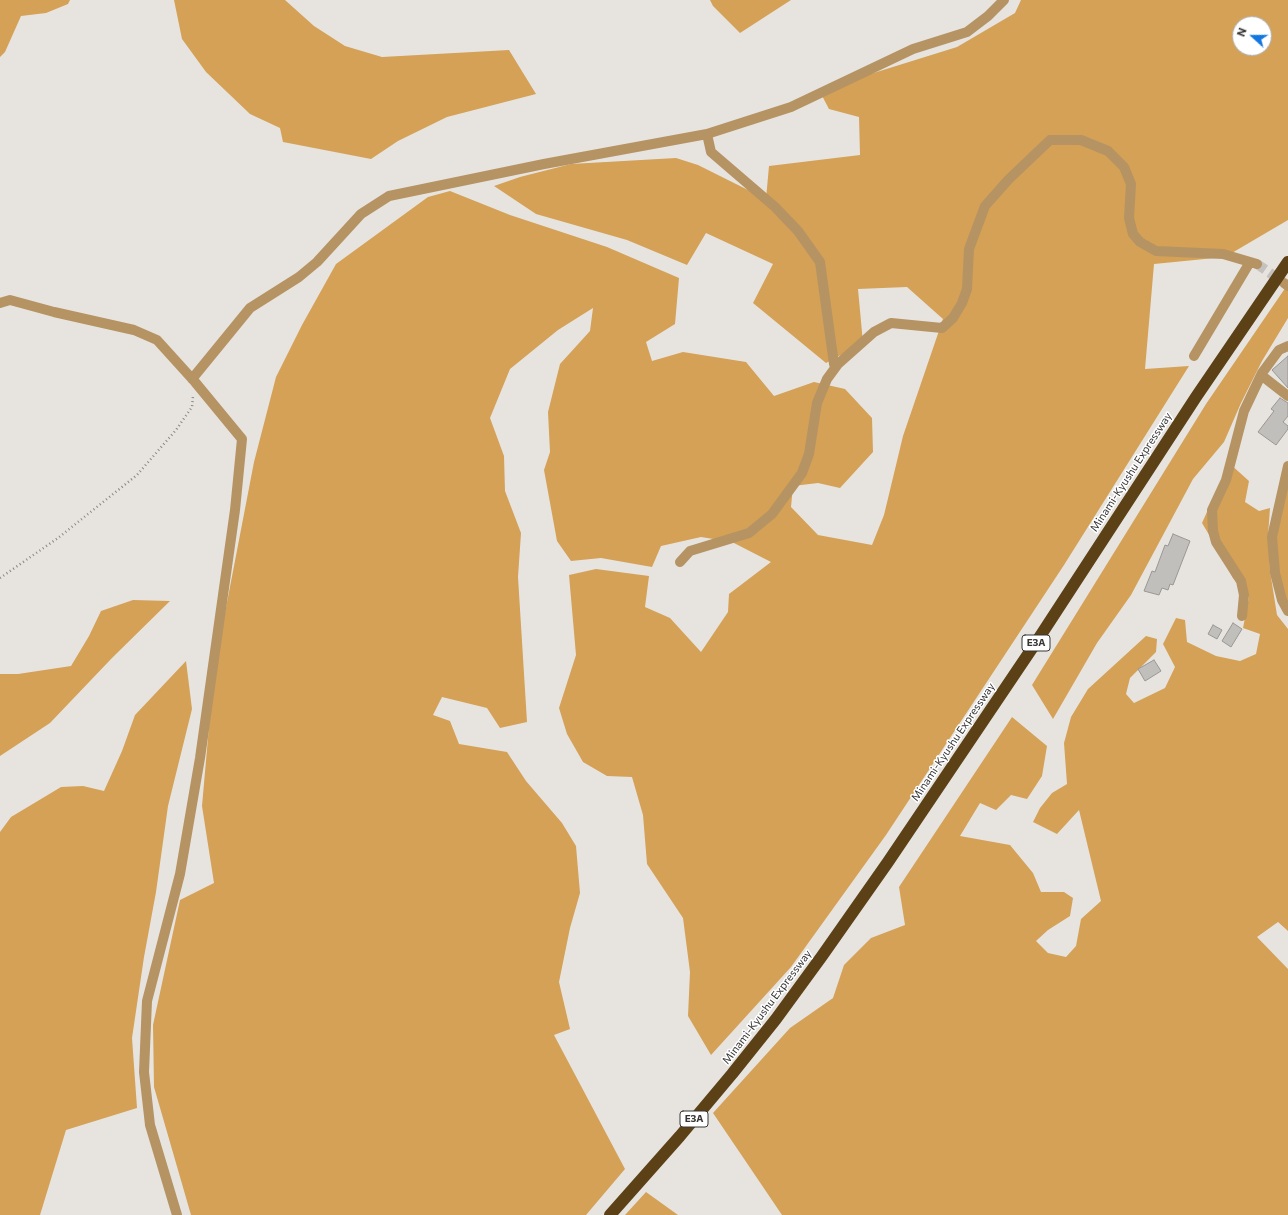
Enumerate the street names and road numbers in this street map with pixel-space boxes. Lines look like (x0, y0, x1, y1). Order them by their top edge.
street label: Minami-Kyushu Expressway (1087, 410, 1175, 534)
road number: E3A (1022, 635, 1050, 651)
street label: Minami-Kyushu Expressway (908, 680, 998, 804)
street label: Minami-Kyushu Expressway (720, 947, 814, 1067)
road number: E3A (680, 1111, 708, 1127)

